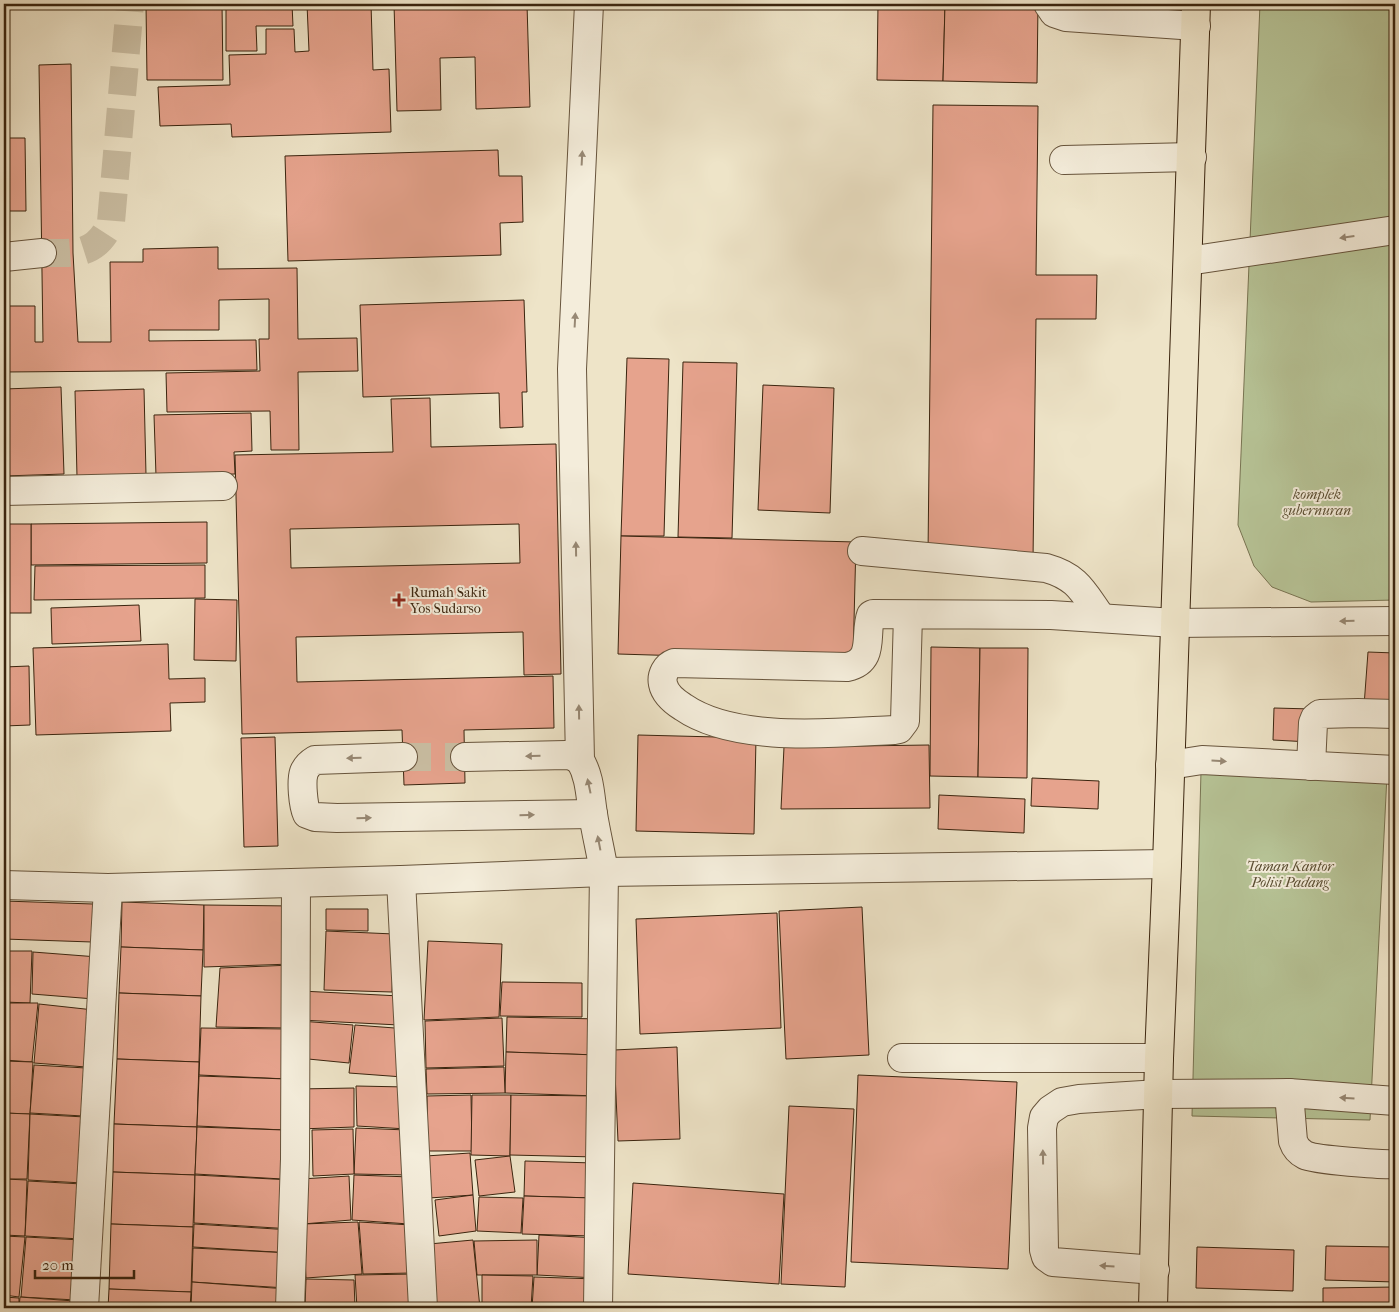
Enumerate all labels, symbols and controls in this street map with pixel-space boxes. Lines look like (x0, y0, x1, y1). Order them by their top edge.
one-way arrow (578, 149, 586, 165)
one-way arrow (1339, 233, 1355, 241)
one-way arrow (571, 312, 579, 328)
park label: komplek gubernuran (1282, 486, 1351, 519)
one-way arrow (572, 541, 580, 557)
place label: Rumah Sakit Yos Sudarso (409, 584, 487, 617)
marker: Rumah Sakit Yos Sudarso (392, 593, 406, 607)
one-way arrow (1338, 618, 1354, 626)
one-way arrow (575, 703, 583, 719)
one-way arrow (524, 752, 540, 760)
one-way arrow (346, 754, 362, 762)
one-way arrow (1211, 757, 1227, 765)
one-way arrow (585, 778, 593, 794)
one-way arrow (519, 811, 535, 819)
one-way arrow (356, 814, 372, 822)
one-way arrow (594, 835, 602, 851)
park label: Taman Kantor Polisi Padang (1246, 858, 1335, 891)
one-way arrow (1338, 1093, 1354, 1101)
one-way arrow (1039, 1149, 1047, 1165)
scale bar (35, 1247, 134, 1279)
text: 20 m (42, 1256, 74, 1274)
one-way arrow (1099, 1262, 1115, 1270)

